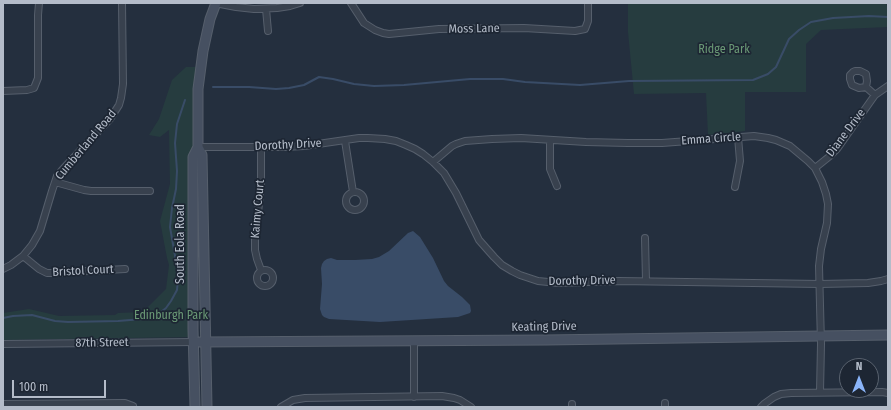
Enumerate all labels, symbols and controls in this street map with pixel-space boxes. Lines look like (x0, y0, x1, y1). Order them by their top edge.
street label: Moss Lane (448, 21, 500, 37)
park label: Ridge Park (698, 43, 750, 57)
street label: Diane Drive (823, 106, 869, 160)
street label: Cumberland Road (52, 107, 120, 183)
street label: Emma Circle (681, 130, 741, 148)
street label: Dorothy Drive (254, 136, 322, 154)
street label: Kaimy Court (248, 179, 268, 239)
street label: South Eola Road (174, 204, 188, 284)
street label: Bristol Court (52, 262, 114, 280)
street label: Dorothy Drive (548, 273, 616, 289)
park label: Edinburgh Park (134, 309, 208, 323)
street label: Keating Drive (511, 319, 577, 335)
street label: 87th Street (75, 335, 129, 351)
north arrow (839, 358, 879, 398)
text: N (856, 360, 862, 373)
scale bar (14, 372, 108, 398)
text: 100 m (19, 380, 48, 394)

